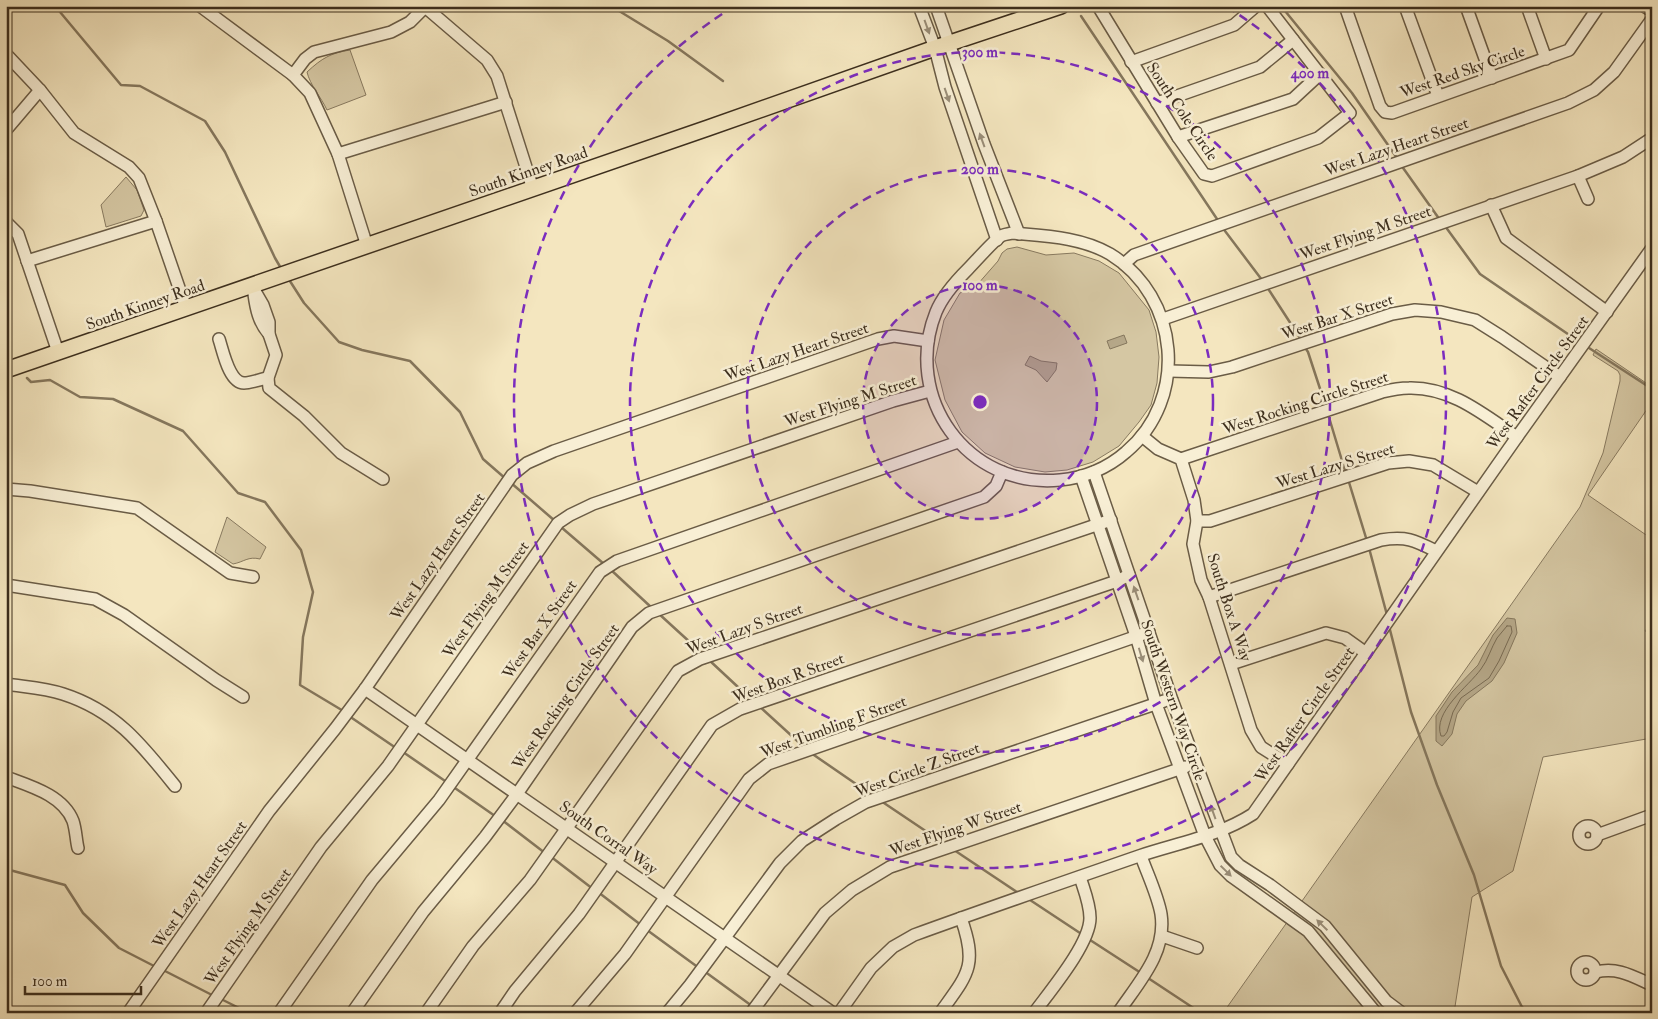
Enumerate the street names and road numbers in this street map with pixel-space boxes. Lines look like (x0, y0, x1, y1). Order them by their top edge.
street label: West Red Sky Circle (1396, 41, 1528, 103)
street label: South Cole Circle (1142, 59, 1223, 165)
street label: West Lazy Heart Street (1321, 113, 1471, 181)
street label: South Kinney Road (466, 142, 590, 202)
street label: West Flying M Street (1296, 201, 1434, 265)
street label: South Kinney Road (83, 275, 207, 335)
street label: West Bar X Street (1278, 289, 1396, 345)
street label: West Rafter Circle Street (1482, 312, 1593, 454)
street label: West Lazy Heart Street (721, 318, 871, 386)
street label: West Rocking Circle Street (1219, 367, 1391, 440)
street label: West Flying M Street (781, 370, 919, 432)
street label: West Lazy S Street (1273, 438, 1397, 494)
street label: West Lazy Heart Street (386, 489, 489, 625)
street label: West Flying M Street (438, 537, 534, 663)
street label: South Box A Way (1202, 551, 1256, 665)
street label: West Bar X Street (498, 576, 581, 684)
street label: West Lazy S Street (682, 599, 805, 660)
street label: South Western Way Circle (1136, 617, 1210, 784)
street label: West Rocking Circle Street (507, 620, 624, 774)
street label: West Rafter Circle Street (1250, 643, 1359, 787)
street label: West Box R Street (729, 648, 847, 708)
street label: West Tumbling F Street (757, 691, 909, 763)
street label: West Circle Z Street (851, 738, 983, 802)
street label: South Corral Way (555, 797, 662, 880)
street label: West Flying W Street (886, 797, 1024, 861)
street label: West Lazy Heart Street (148, 817, 251, 953)
street label: West Flying M Street (200, 864, 296, 990)

